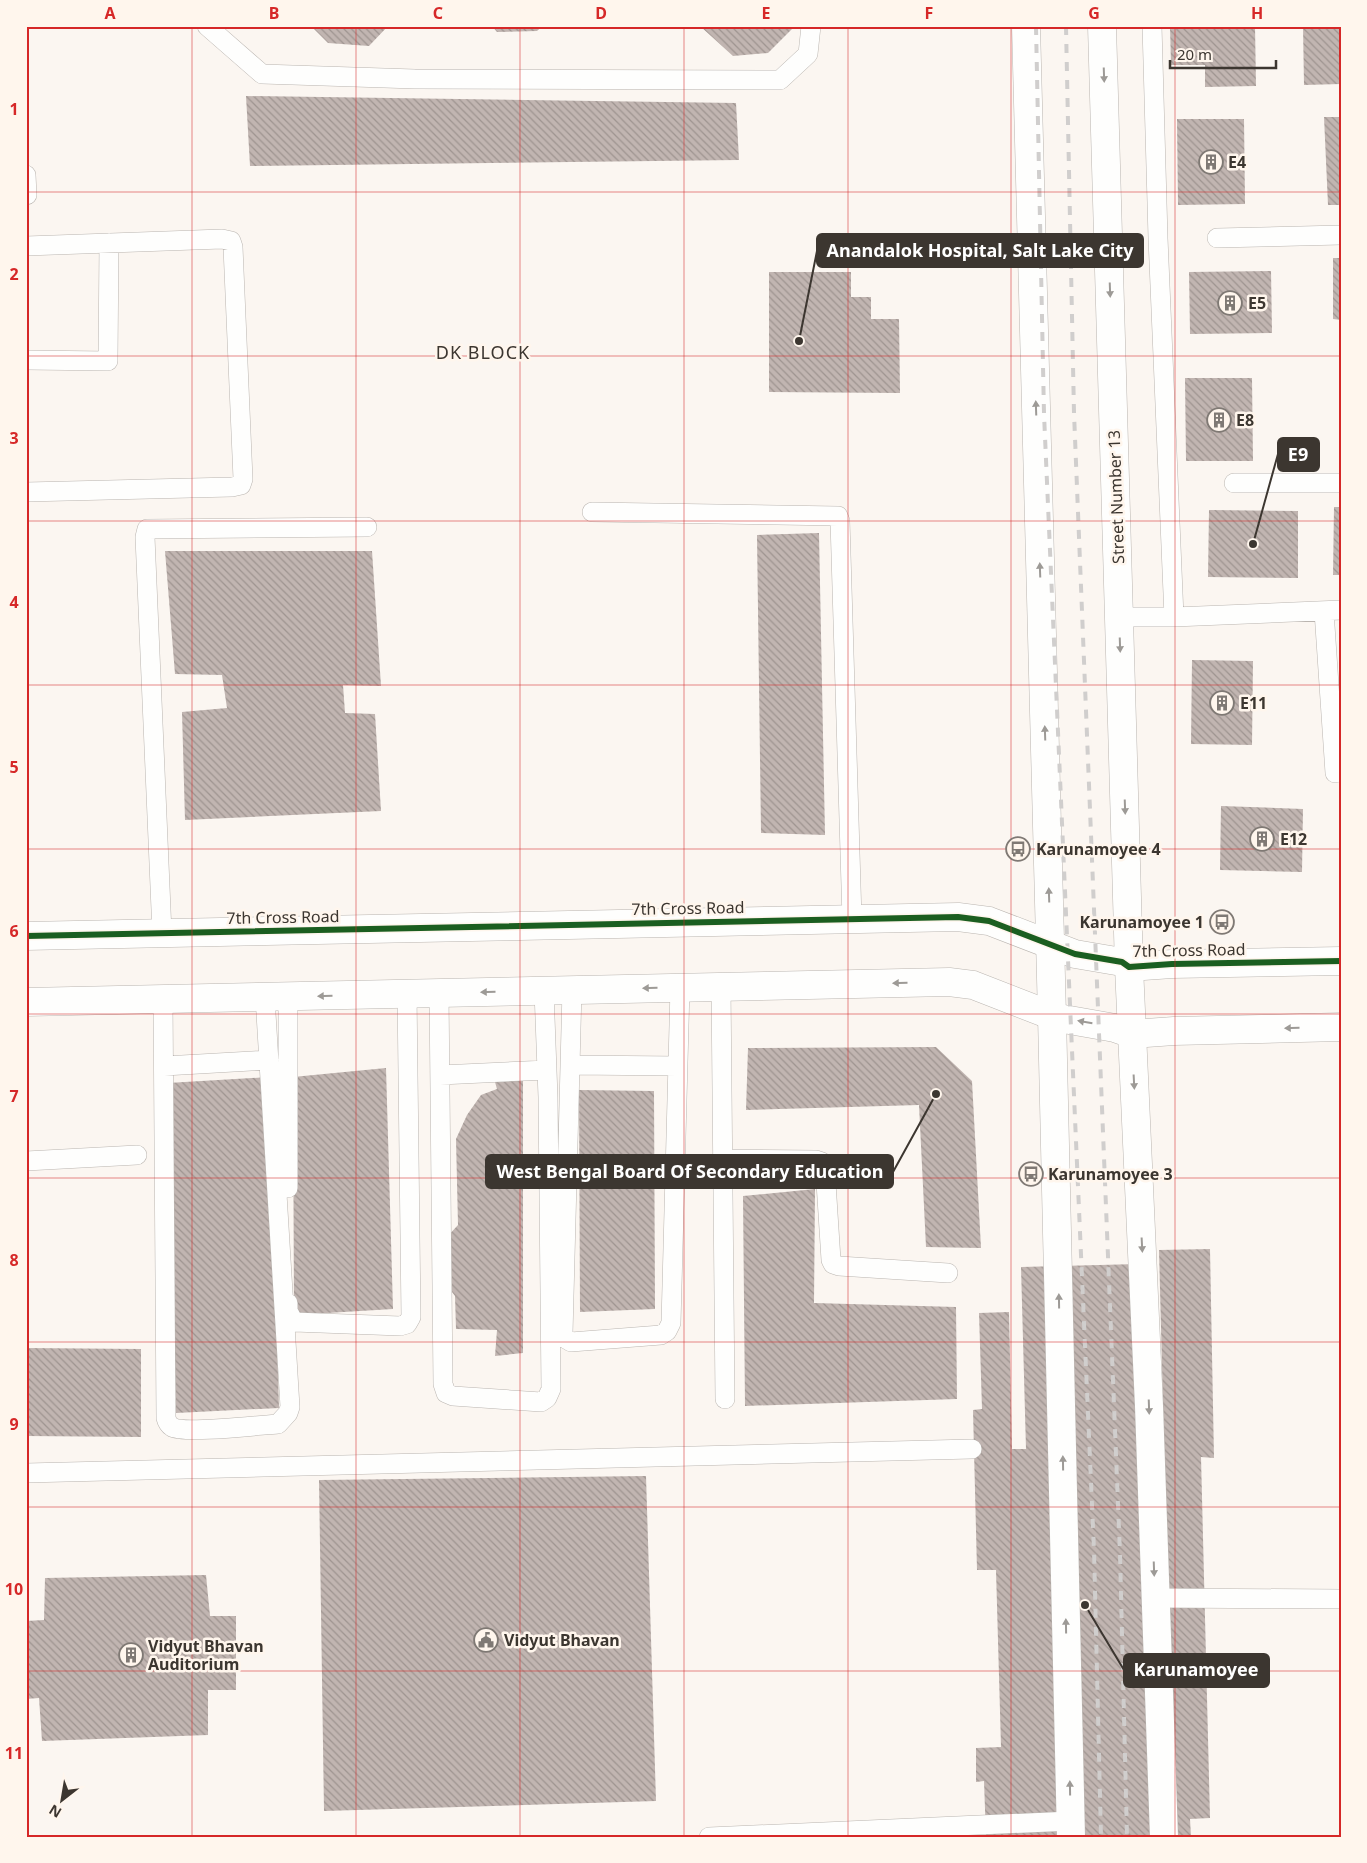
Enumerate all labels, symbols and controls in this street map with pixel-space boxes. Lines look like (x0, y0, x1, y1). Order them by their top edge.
text: A (104, 2, 116, 24)
text: B (269, 2, 279, 24)
text: C (433, 2, 443, 24)
text: D (595, 2, 607, 24)
text: E (762, 2, 771, 24)
text: F (925, 2, 933, 24)
text: G (1088, 2, 1100, 24)
text: H (1251, 2, 1263, 24)
scale bar (1170, 38, 1276, 70)
text: 20 m (1177, 44, 1212, 64)
one-way arrow (1100, 67, 1108, 83)
text: 1 (9, 98, 19, 120)
building icon: E4 (1198, 149, 1224, 175)
place label: E4 (1228, 151, 1246, 173)
callout: Anandalok Hospital, Salt Lake City (817, 234, 1143, 267)
text: Anandalok Hospital, Salt Lake City (827, 238, 1134, 262)
text: 2 (9, 263, 19, 285)
one-way arrow (1106, 282, 1114, 298)
building icon: E5 (1217, 290, 1243, 316)
place label: E5 (1248, 292, 1266, 314)
district label: DK BLOCK (436, 340, 530, 364)
one-way arrow (1032, 400, 1040, 416)
building icon: E8 (1206, 407, 1232, 433)
place label: E8 (1236, 409, 1254, 431)
text: 3 (9, 427, 19, 449)
street label: Street Number 13 (1103, 430, 1129, 564)
callout: E9 (1278, 438, 1319, 471)
text: E9 (1288, 442, 1308, 466)
one-way arrow (1036, 562, 1044, 578)
text: 4 (9, 591, 19, 613)
one-way arrow (1116, 637, 1124, 653)
building icon: E11 (1209, 690, 1235, 716)
place label: E11 (1240, 692, 1267, 714)
one-way arrow (1041, 725, 1049, 741)
text: 5 (9, 756, 19, 778)
one-way arrow (1121, 799, 1129, 815)
building icon: E12 (1249, 826, 1275, 852)
place label: E12 (1280, 828, 1307, 850)
bus stop icon: Karunamoyee 4 (1005, 836, 1031, 862)
place label: Karunamoyee 4 (1036, 838, 1161, 860)
one-way arrow (1045, 887, 1053, 903)
street label: 7th Cross Road (631, 896, 745, 920)
street label: 7th Cross Road (226, 905, 340, 929)
bus stop icon: Karunamoyee 1 (1209, 909, 1235, 935)
place label: Karunamoyee 1 (1079, 911, 1204, 933)
text: 6 (9, 920, 19, 942)
street label: 7th Cross Road (1132, 938, 1246, 962)
one-way arrow (892, 979, 908, 987)
one-way arrow (642, 985, 658, 993)
one-way arrow (479, 988, 495, 996)
one-way arrow (317, 992, 333, 1000)
one-way arrow (1077, 1018, 1093, 1026)
one-way arrow (1284, 1024, 1300, 1032)
one-way arrow (1131, 1075, 1139, 1091)
text: 7 (9, 1085, 19, 1107)
callout: West Bengal Board Of Secondary Education (486, 1155, 893, 1188)
text: West Bengal Board Of Secondary Education (497, 1159, 884, 1183)
bus stop icon: Karunamoyee 3 (1018, 1161, 1044, 1187)
place label: Karunamoyee 3 (1048, 1163, 1173, 1185)
one-way arrow (1138, 1237, 1146, 1253)
text: 8 (9, 1249, 19, 1271)
one-way arrow (1055, 1292, 1063, 1308)
one-way arrow (1145, 1399, 1153, 1415)
text: 9 (9, 1413, 19, 1435)
one-way arrow (1058, 1455, 1066, 1471)
one-way arrow (1151, 1562, 1159, 1578)
text: 10 (5, 1578, 23, 1600)
one-way arrow (1062, 1617, 1070, 1633)
public building icon: Vidyut Bhavan (473, 1627, 499, 1653)
place label: Vidyut Bhavan (504, 1629, 620, 1651)
place label: Vidyut Bhavan Auditorium (148, 1635, 264, 1675)
building icon: Vidyut Bhavan Auditorium (118, 1642, 144, 1668)
callout: Karunamoyee (1124, 1654, 1269, 1687)
text: Karunamoyee (1133, 1657, 1259, 1681)
text: 11 (5, 1742, 23, 1764)
north arrow (38, 1776, 88, 1826)
one-way arrow (1066, 1780, 1074, 1796)
text: N (45, 1800, 65, 1823)

